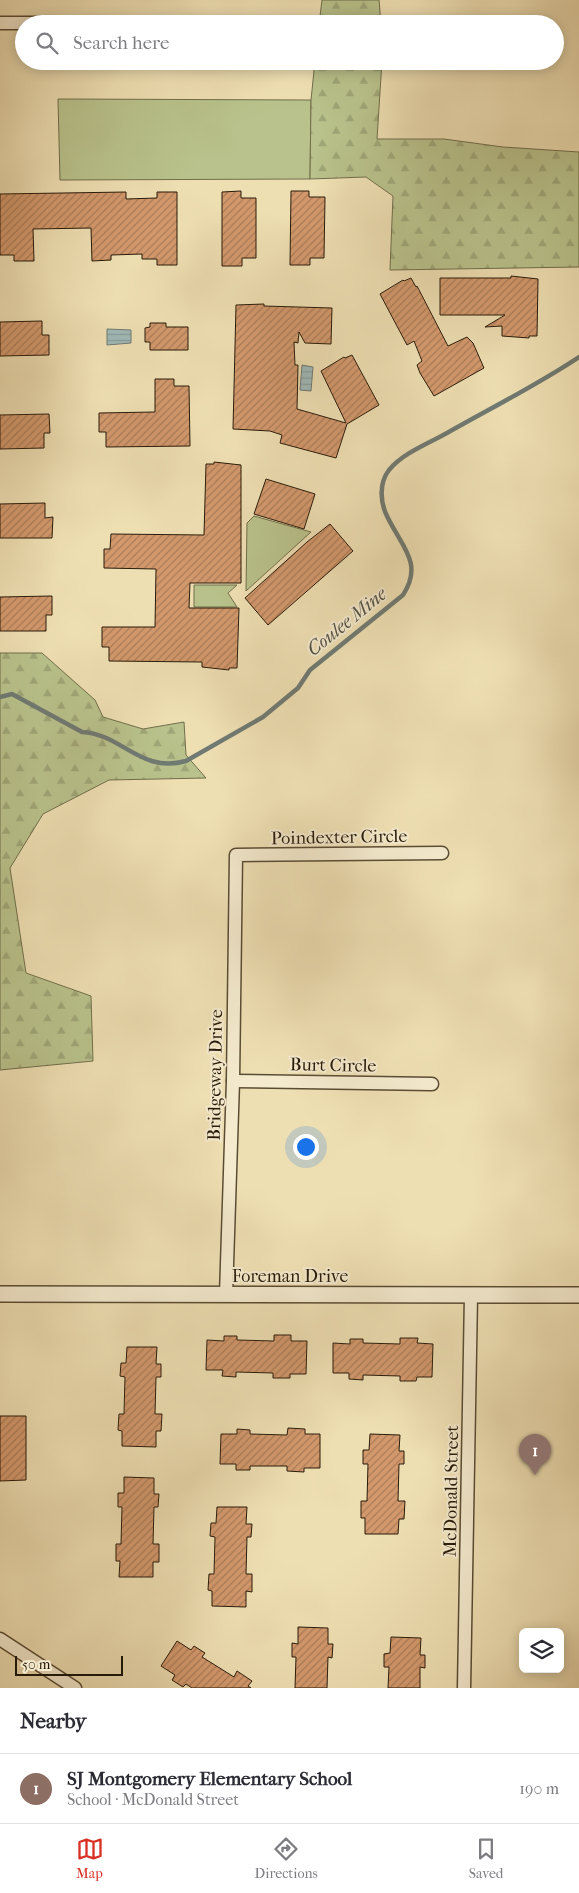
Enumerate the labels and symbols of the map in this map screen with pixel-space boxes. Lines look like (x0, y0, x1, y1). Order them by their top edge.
water label: Coulee Mine (302, 582, 392, 660)
street label: Poindexter Circle (271, 826, 408, 849)
street label: Bridgeway Drive (204, 1009, 227, 1141)
street label: Burt Circle (290, 1054, 376, 1077)
your location (293, 1134, 319, 1160)
street label: Foreman Drive (232, 1266, 348, 1287)
street label: McDonald Street (440, 1424, 463, 1557)
pin: 1 (519, 1434, 551, 1475)
scale bar (15, 1653, 122, 1676)

